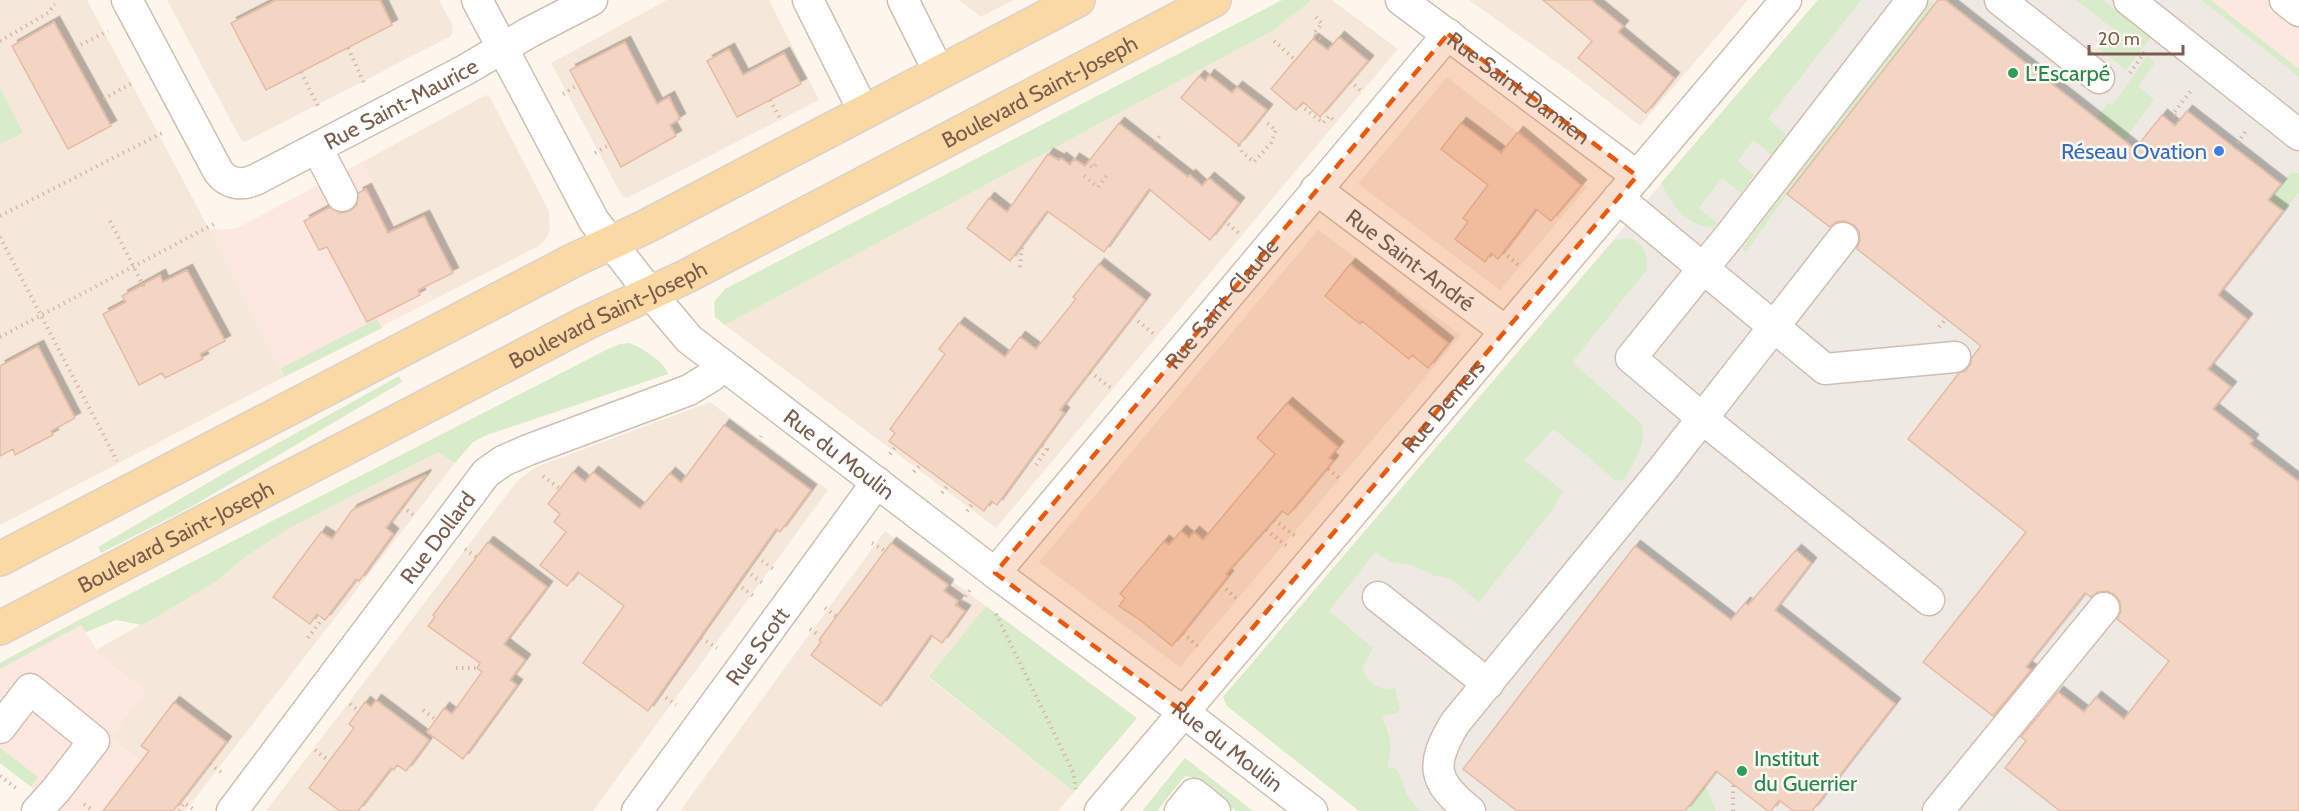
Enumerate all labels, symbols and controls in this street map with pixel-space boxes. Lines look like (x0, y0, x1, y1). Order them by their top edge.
scale bar (2089, 18, 2184, 56)
street label: Rue Saint-Damien (1442, 26, 1596, 150)
text: 20 m (2098, 28, 2140, 50)
street label: Boulevard Saint-Joseph (937, 29, 1142, 154)
street label: Rue Saint-Maurice (319, 52, 483, 155)
place label: L'Escarpé (2025, 60, 2110, 87)
marker: L'Escarpé (2006, 66, 2020, 80)
place label: Réseau Ovation (2061, 138, 2207, 165)
marker: Réseau Ovation (2212, 144, 2226, 158)
street label: Rue Saint-André (1341, 203, 1480, 317)
street label: Rue Saint-Claude (1159, 233, 1284, 374)
street label: Boulevard Saint-Joseph (504, 255, 711, 374)
street label: Rue Demers (1396, 353, 1490, 458)
street label: Rue du Moulin (778, 403, 900, 505)
street label: Boulevard Saint-Joseph (73, 474, 278, 599)
street label: Rue Dollard (394, 486, 481, 589)
street label: Rue Scott (720, 601, 795, 691)
street label: Rue du Moulin (1167, 695, 1289, 797)
place label: Institut du Guerrier (1754, 745, 1857, 797)
marker: Institut du Guerrier (1735, 764, 1749, 778)

